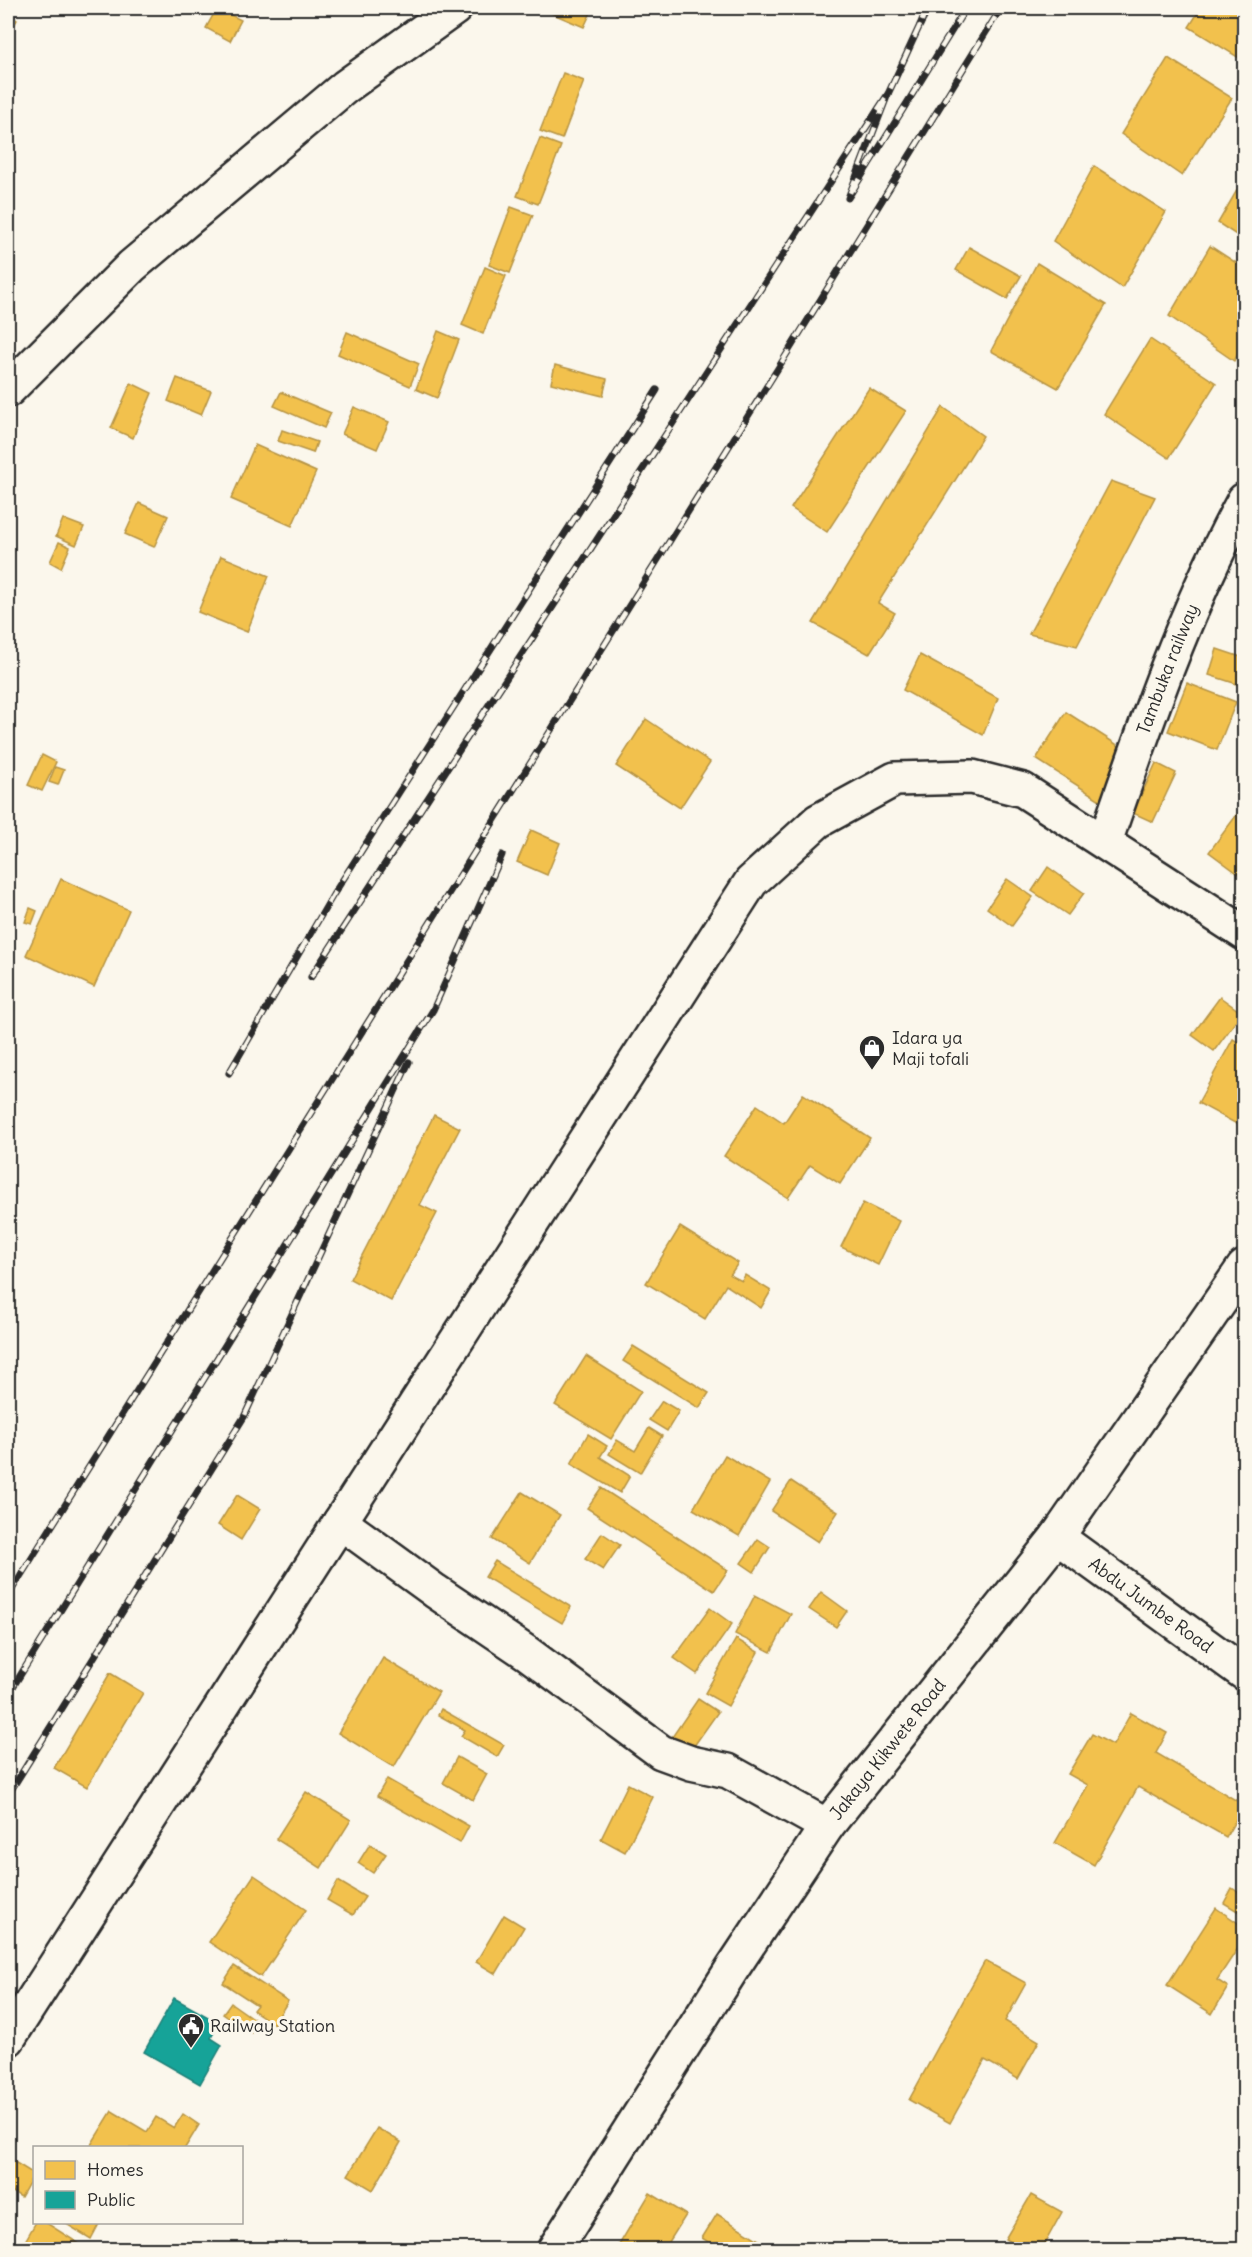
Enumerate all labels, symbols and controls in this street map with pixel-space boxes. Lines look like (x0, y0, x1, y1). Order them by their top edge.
street label: Tambuka railway (1131, 600, 1203, 737)
place label: Idara ya Maji tofali (892, 1026, 969, 1070)
shop icon: Idara ya Maji tofali (857, 1033, 887, 1071)
street label: Abdu Jumbe Road (1084, 1552, 1218, 1658)
street label: Jakaya Kikwete Road (824, 1674, 951, 1824)
public building icon: Railway Station (176, 2011, 206, 2049)
place label: Railway Station (210, 2014, 335, 2037)
legend (33, 2146, 243, 2224)
text: Homes (87, 2158, 144, 2181)
text: Public (87, 2188, 136, 2211)

